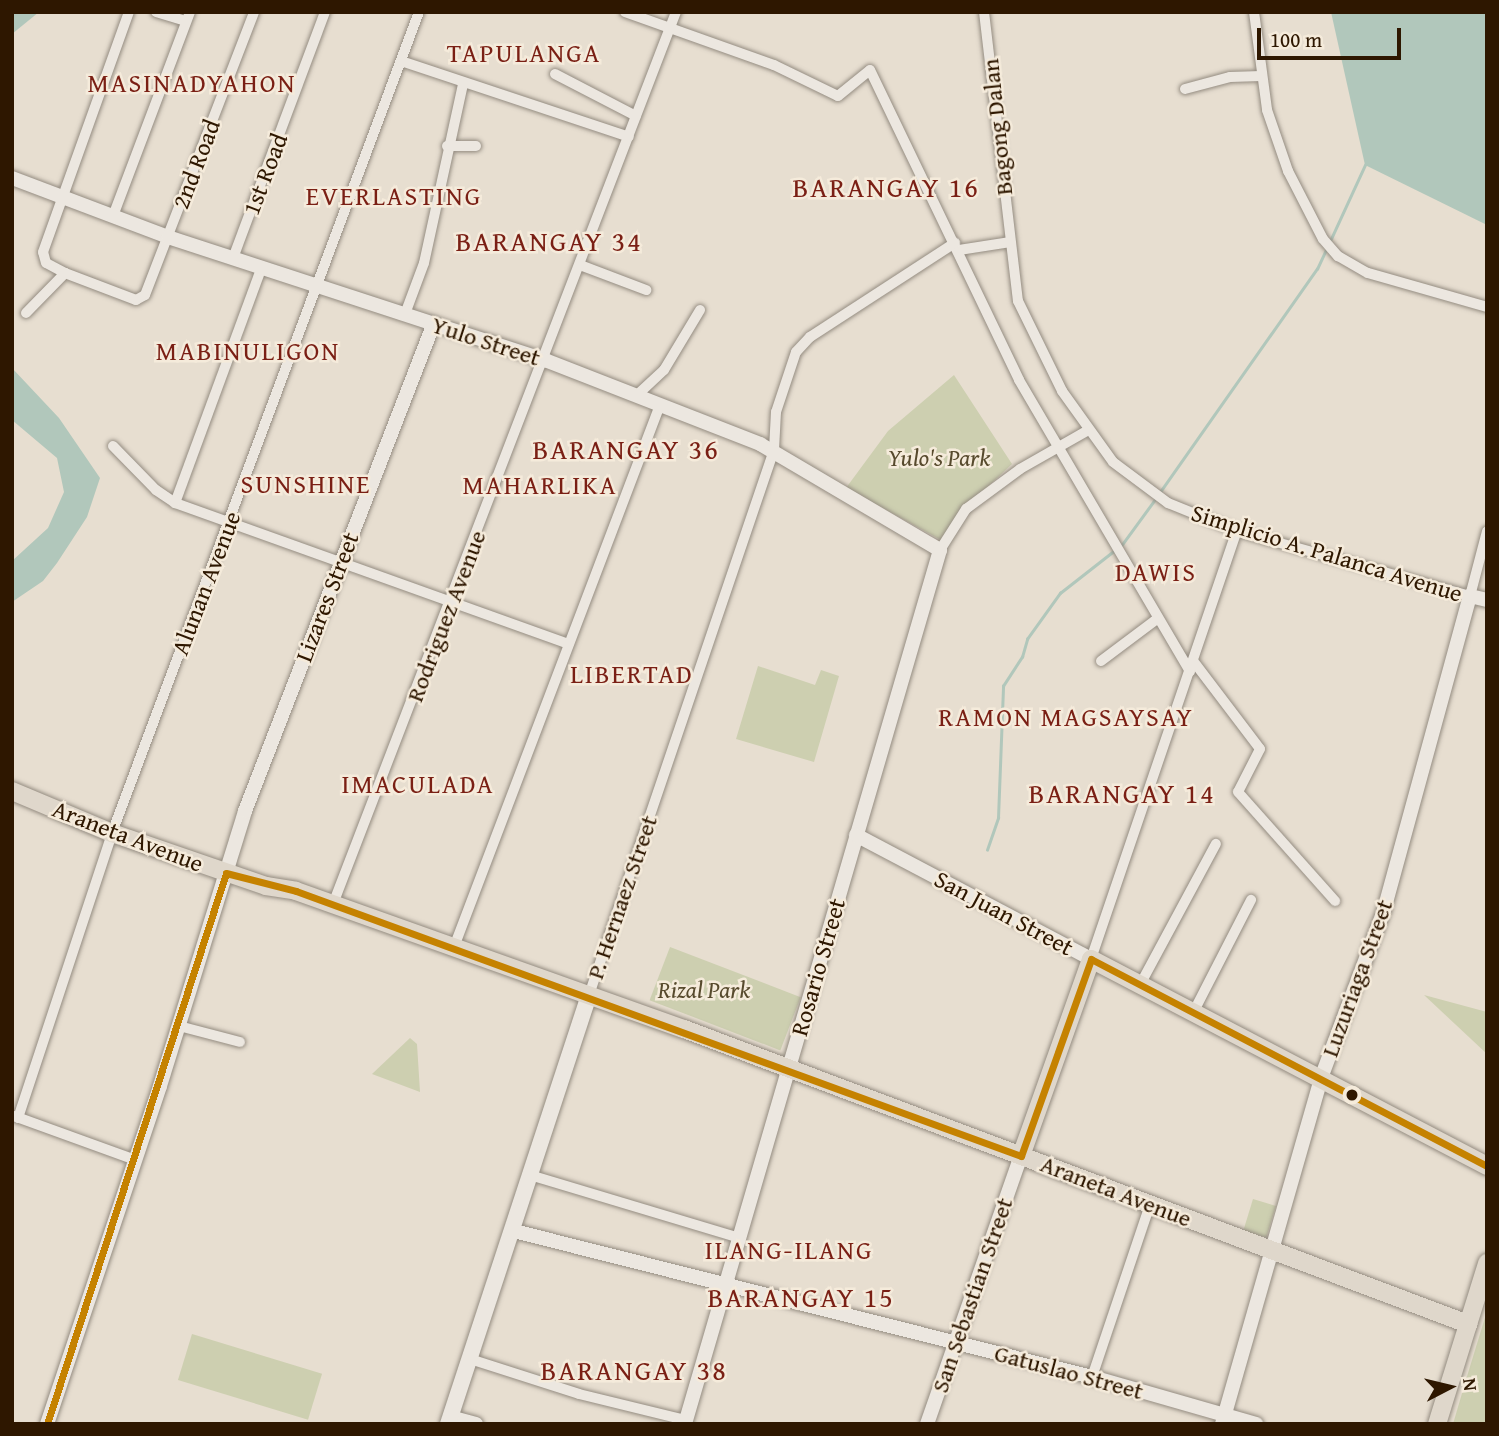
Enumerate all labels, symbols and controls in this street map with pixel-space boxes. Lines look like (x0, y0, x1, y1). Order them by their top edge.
scale bar (1261, 14, 1404, 58)
text: 100 m (1270, 24, 1322, 55)
district label: TAPULANGA (448, 37, 600, 69)
street label: Bagong Dalan (976, 57, 1018, 197)
district label: MASINADYAHON (89, 67, 295, 99)
street label: 2nd Road (166, 115, 226, 213)
street label: 1st Road (236, 129, 294, 219)
district label: BARANGAY 16 (794, 170, 978, 204)
district label: EVERLASTING (307, 180, 481, 212)
district label: BARANGAY 34 (457, 224, 641, 258)
street label: Yulo Street (428, 310, 544, 372)
district label: MABINULIGON (157, 335, 339, 367)
district label: BARANGAY 36 (534, 432, 718, 466)
park label: Yulo's Park (888, 444, 990, 472)
district label: SUNSHINE (242, 468, 370, 500)
district label: MAHARLIKA (464, 469, 616, 501)
street label: Simplicio A. Palanca Avenue (1188, 498, 1466, 608)
street label: Alunan Avenue (165, 507, 247, 659)
street label: Rodriguez Avenue (400, 526, 492, 706)
street label: Lizares Street (289, 528, 365, 666)
district label: DAWIS (1116, 556, 1196, 588)
district label: LIBERTAD (571, 658, 693, 690)
district label: RAMON MAGSAYSAY (940, 701, 1192, 733)
district label: IMACULADA (343, 768, 493, 800)
district label: BARANGAY 14 (1030, 776, 1214, 810)
street label: Araneta Avenue (49, 794, 207, 878)
street label: P. Hernaez Street (580, 811, 664, 983)
street label: San Juan Street (930, 864, 1078, 962)
street label: Rosario Street (785, 895, 851, 1039)
street label: Luzuriaga Street (1315, 895, 1399, 1061)
park label: Rizal Park (658, 976, 750, 1004)
unlabelled marker (1345, 1088, 1359, 1102)
street label: Araneta Avenue (1037, 1149, 1195, 1233)
street label: San Sebastian Street (925, 1194, 1019, 1396)
district label: ILANG-ILANG (706, 1234, 872, 1266)
district label: BARANGAY 15 (709, 1280, 893, 1314)
street label: Gatuslao Street (991, 1338, 1147, 1406)
north arrow (1415, 1352, 1485, 1422)
district label: BARANGAY 38 (542, 1353, 726, 1387)
text: N (1456, 1376, 1486, 1392)

